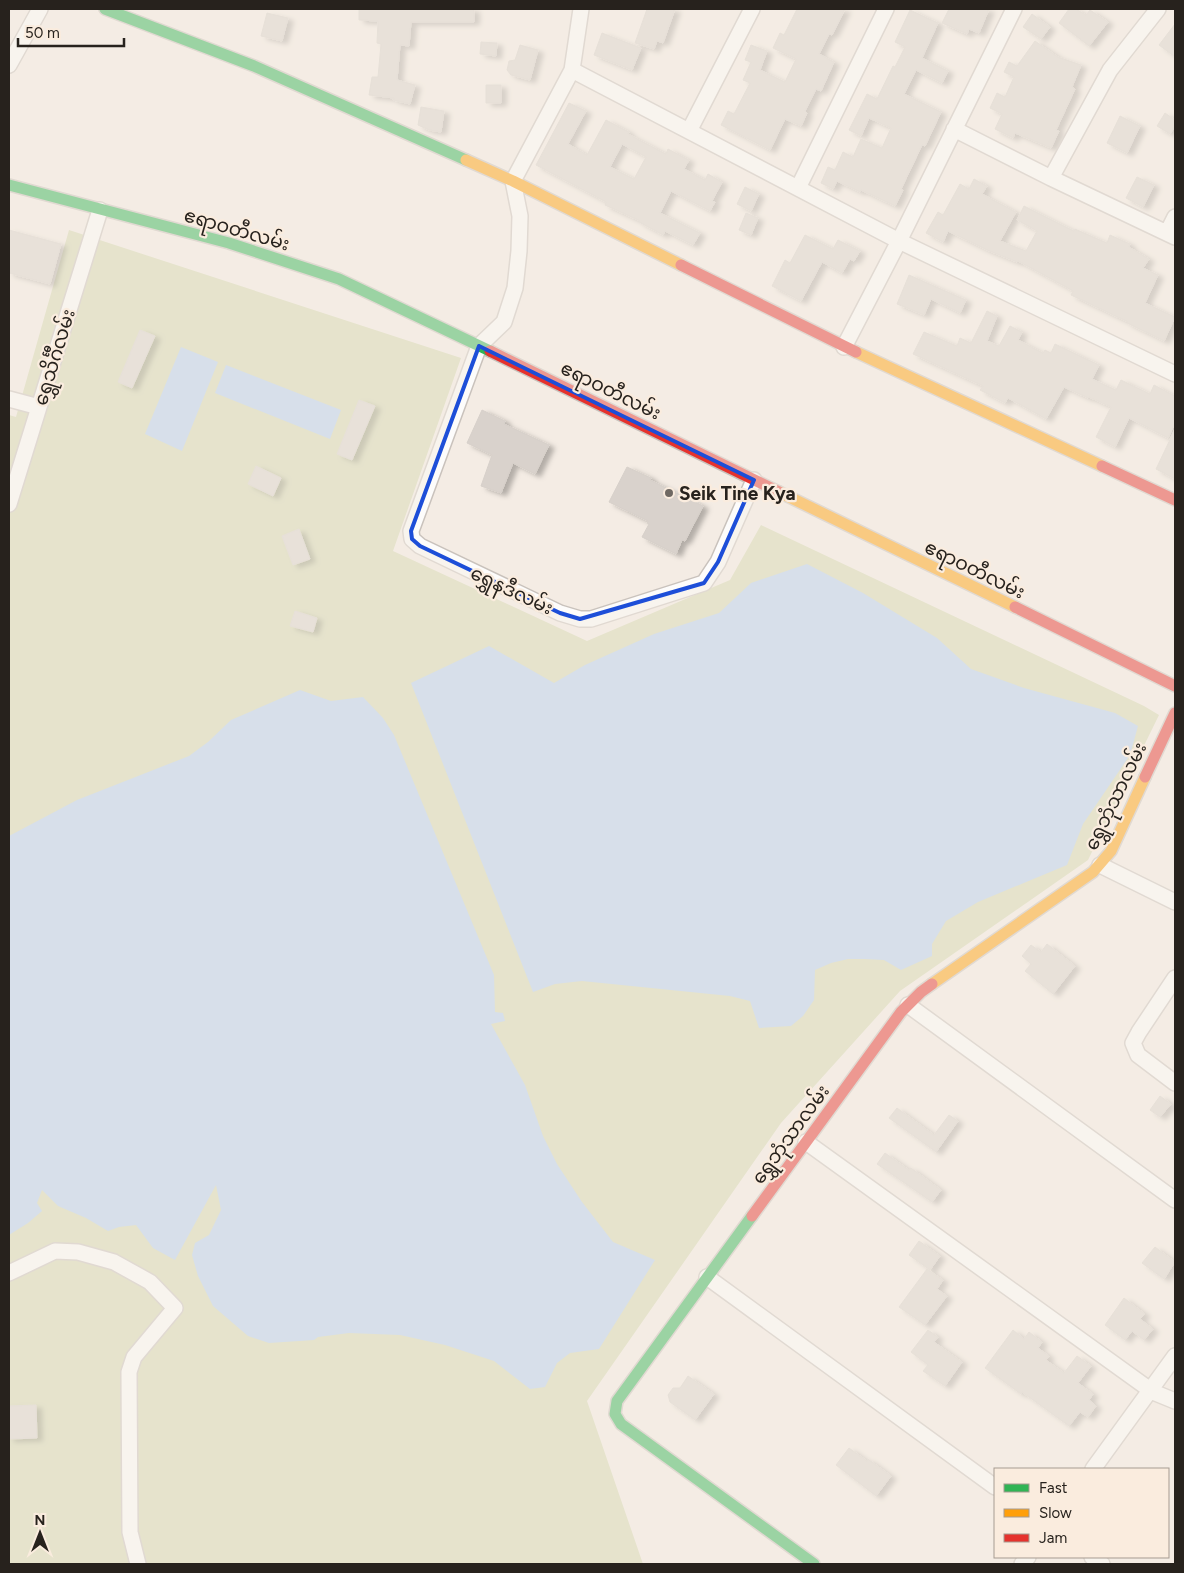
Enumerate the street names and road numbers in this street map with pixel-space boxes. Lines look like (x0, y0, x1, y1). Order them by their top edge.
street label: ဧရာဝတီလမ်း (180, 201, 293, 259)
street label: ရွှေသိင်္ဂီလမ်း (26, 305, 84, 409)
street label: ဧရာဝတီလမ်း (555, 354, 666, 428)
street label: ဧရာဝတီလမ်း (919, 533, 1030, 607)
street label: ရွှေနဒီလမ်း (465, 559, 558, 623)
street label: ရွှေဘုံသာလမ်း (1077, 737, 1156, 856)
street label: ရွှေဘုံသာလမ်း (744, 1078, 838, 1191)

